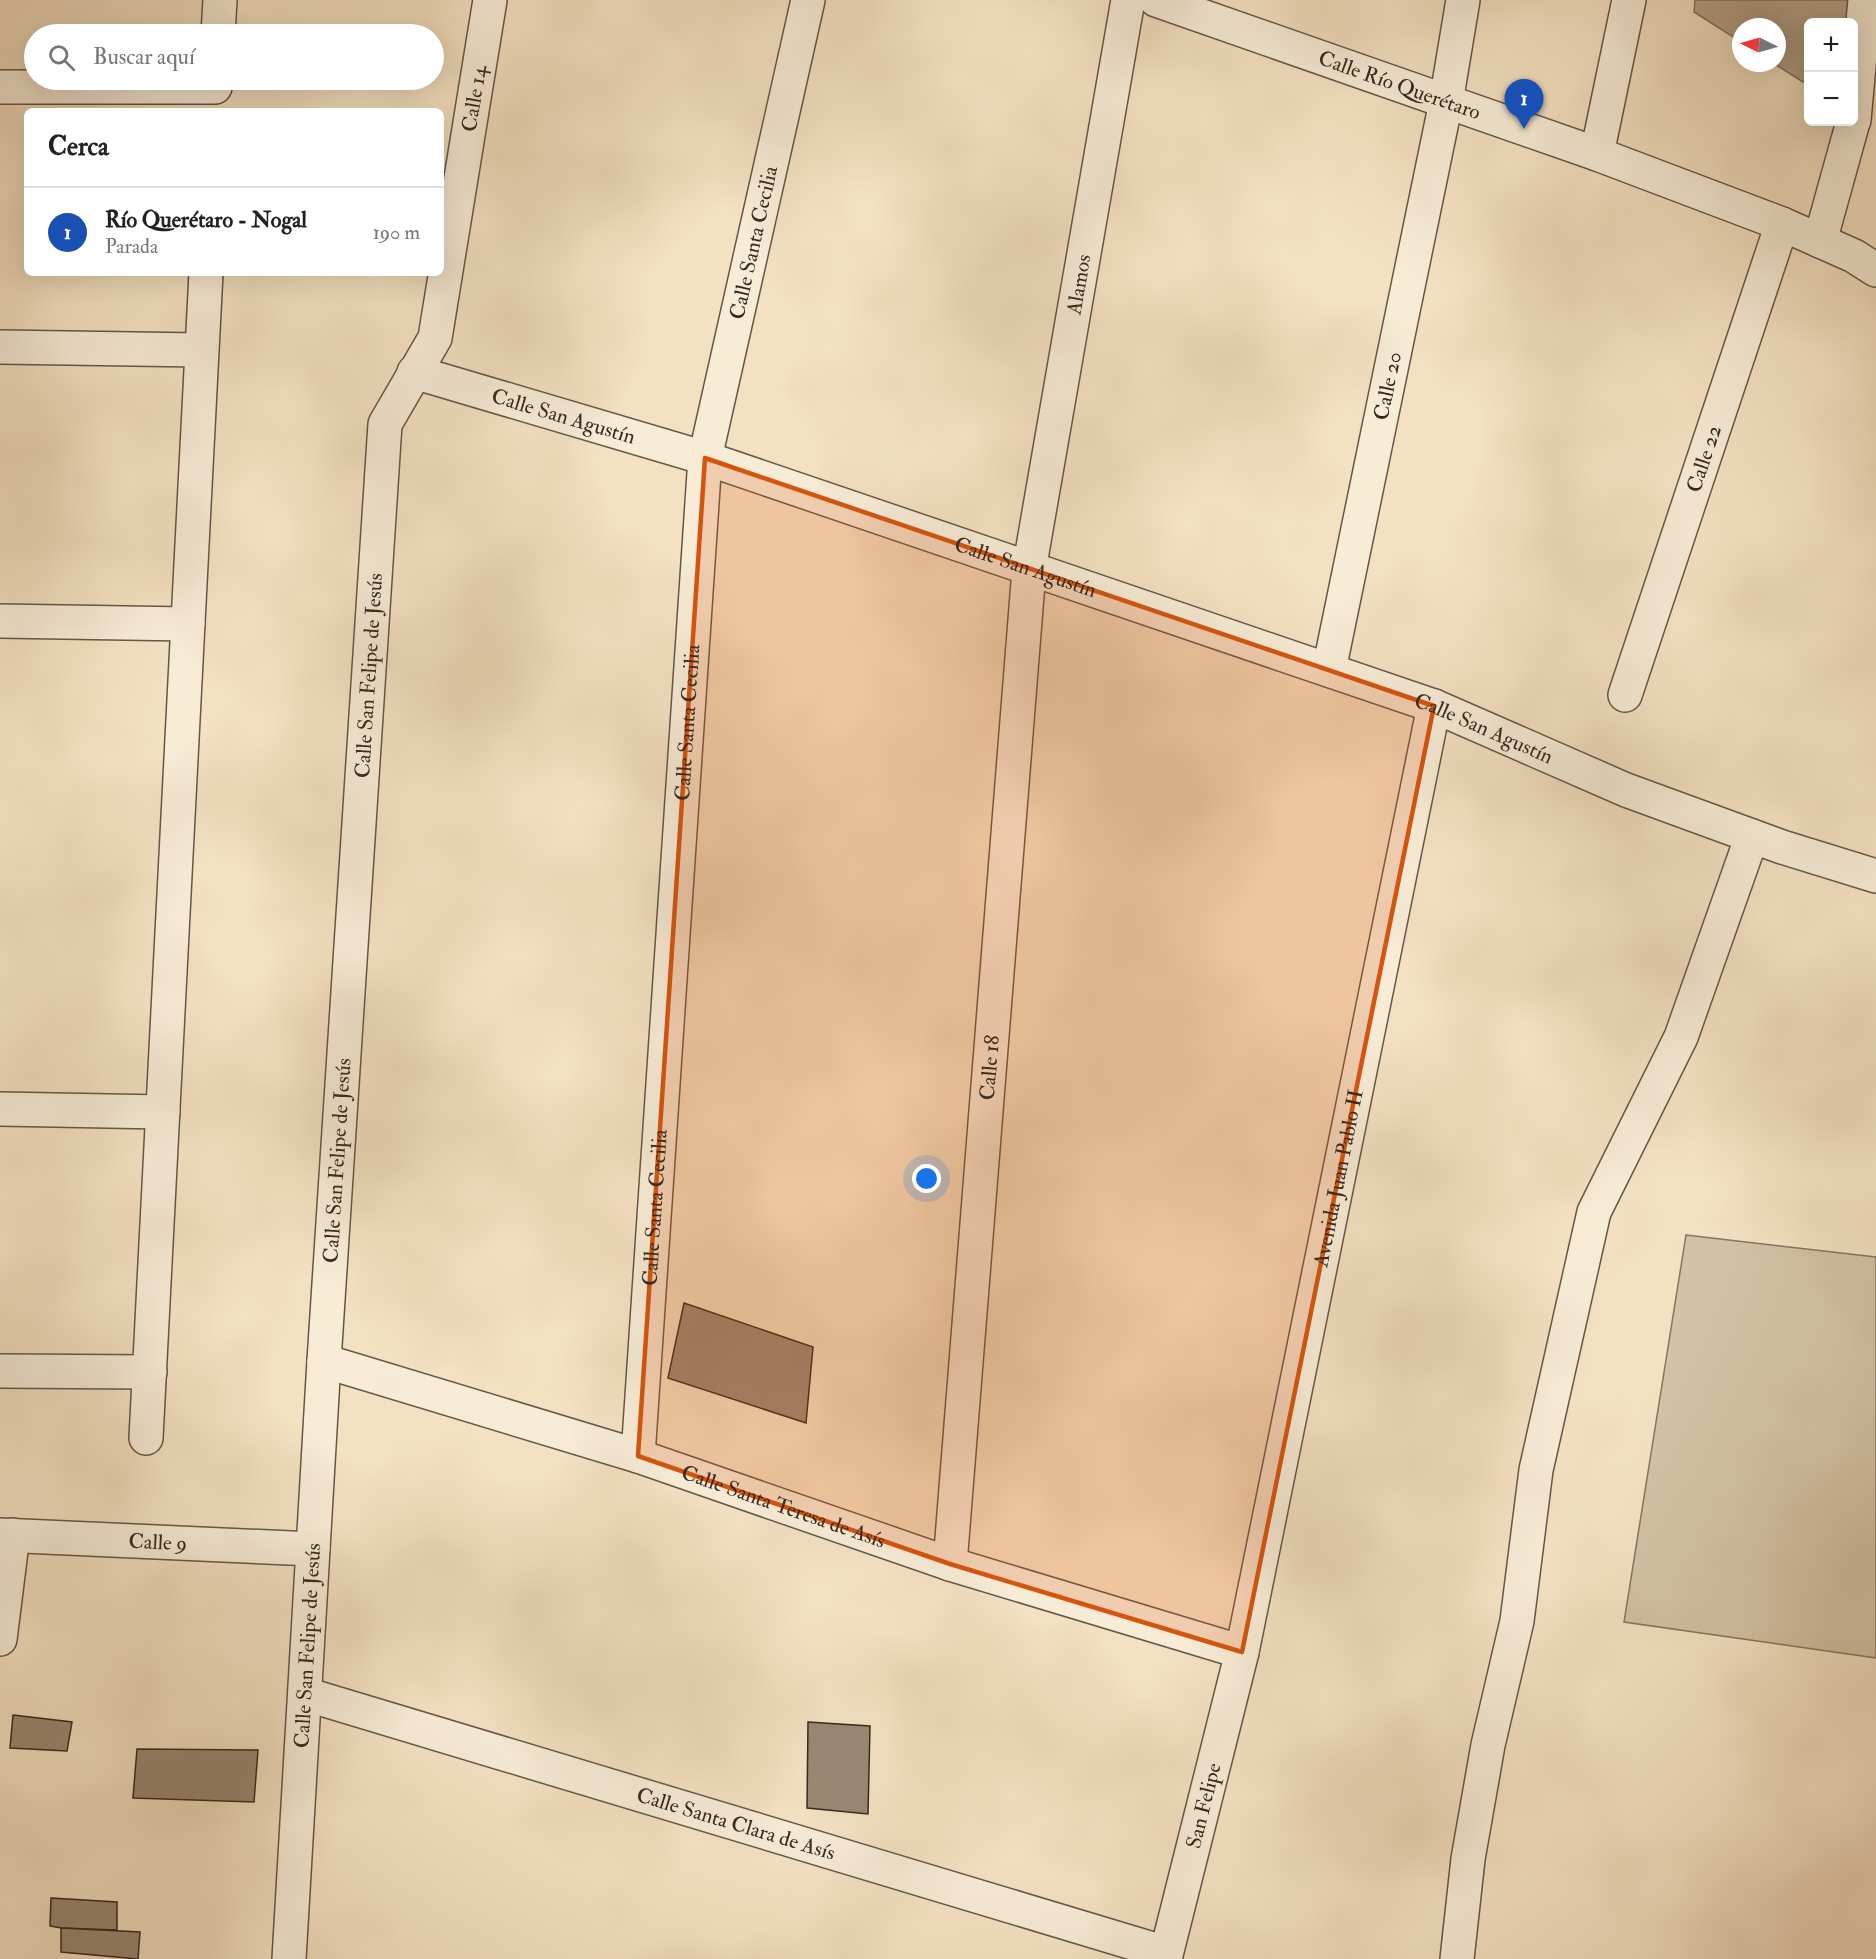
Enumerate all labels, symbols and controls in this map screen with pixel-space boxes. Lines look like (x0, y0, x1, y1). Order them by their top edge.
north arrow (1732, 18, 1786, 72)
map controls (1804, 18, 1858, 126)
button: + (1804, 18, 1858, 72)
search box (24, 24, 444, 90)
icon: search (45, 41, 78, 74)
text: Buscar aquí (93, 43, 195, 71)
street label: Calle Río Querétaro (1315, 45, 1484, 126)
street label: Calle 14 (456, 62, 493, 134)
button: − (1804, 72, 1858, 126)
pin: 1 (1504, 80, 1544, 129)
text: Cerca (48, 131, 109, 163)
street label: Calle Santa Cecilia (724, 163, 784, 322)
text: Río Querétaro - Nogal (105, 206, 307, 234)
text: 1 (64, 220, 71, 245)
text: 190 m (373, 220, 420, 245)
text: Parada (105, 234, 158, 259)
street label: Alamos (1060, 252, 1098, 318)
street label: Calle 20 (1368, 349, 1408, 423)
street label: Calle San Agustín (488, 383, 639, 451)
street label: Calle 22 (1680, 422, 1728, 496)
street label: Calle San Agustín (951, 531, 1100, 604)
street label: Calle San Felipe de Jesús (349, 572, 389, 779)
street label: Calle Santa Cecilia (669, 643, 706, 802)
street label: Calle San Agustín (1411, 687, 1557, 771)
street label: Calle 18 (974, 1034, 1006, 1101)
street label: Calle San Felipe de Jesús (317, 1057, 358, 1264)
street label: Avenida Juan Pablo II (1307, 1087, 1370, 1270)
street label: Calle Santa Cecilia (636, 1128, 674, 1287)
your location (912, 1164, 941, 1193)
street label: Calle Santa Teresa de Asís (678, 1459, 889, 1555)
street label: Calle 9 (128, 1528, 188, 1557)
street label: Calle San Felipe de Jesús (288, 1542, 327, 1749)
street label: San Felipe (1180, 1760, 1228, 1852)
street label: Calle Santa Clara de Asís (633, 1782, 838, 1867)

